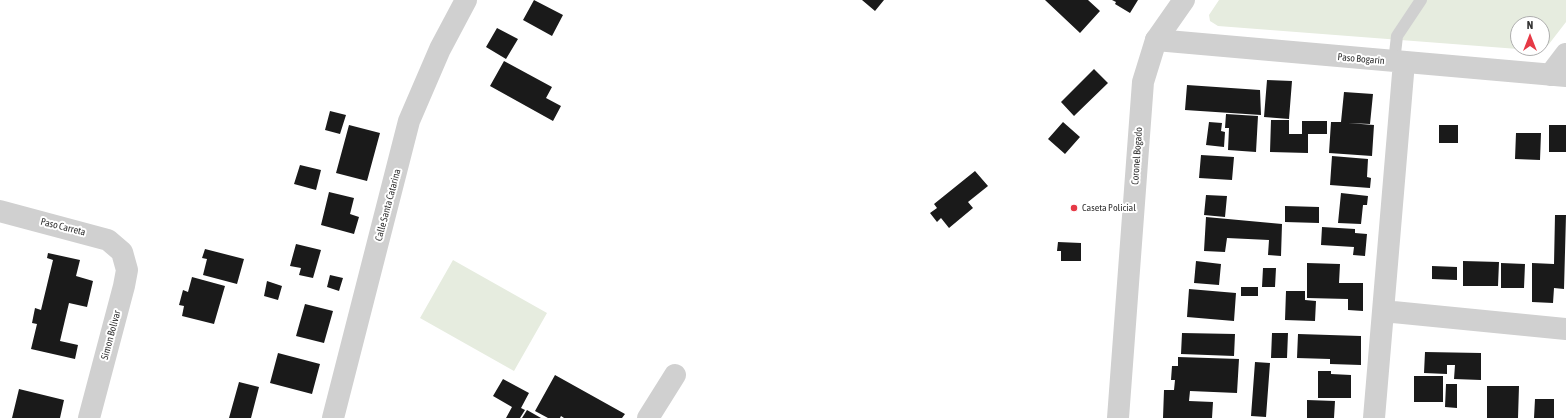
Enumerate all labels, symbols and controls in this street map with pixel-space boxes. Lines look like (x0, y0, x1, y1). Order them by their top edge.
north arrow (1510, 16, 1550, 56)
text: N (1527, 19, 1533, 31)
street label: Paso Bogarin (1337, 51, 1385, 67)
street label: Coronel Bogado (1129, 127, 1145, 185)
street label: Calle Santa Catarina (373, 168, 403, 242)
place label: Caseta Policial (1082, 202, 1136, 214)
marker: Caseta Policial (1069, 203, 1079, 213)
street label: Paso Carreta (39, 216, 87, 238)
street label: Simon Bolivar (99, 309, 123, 361)

